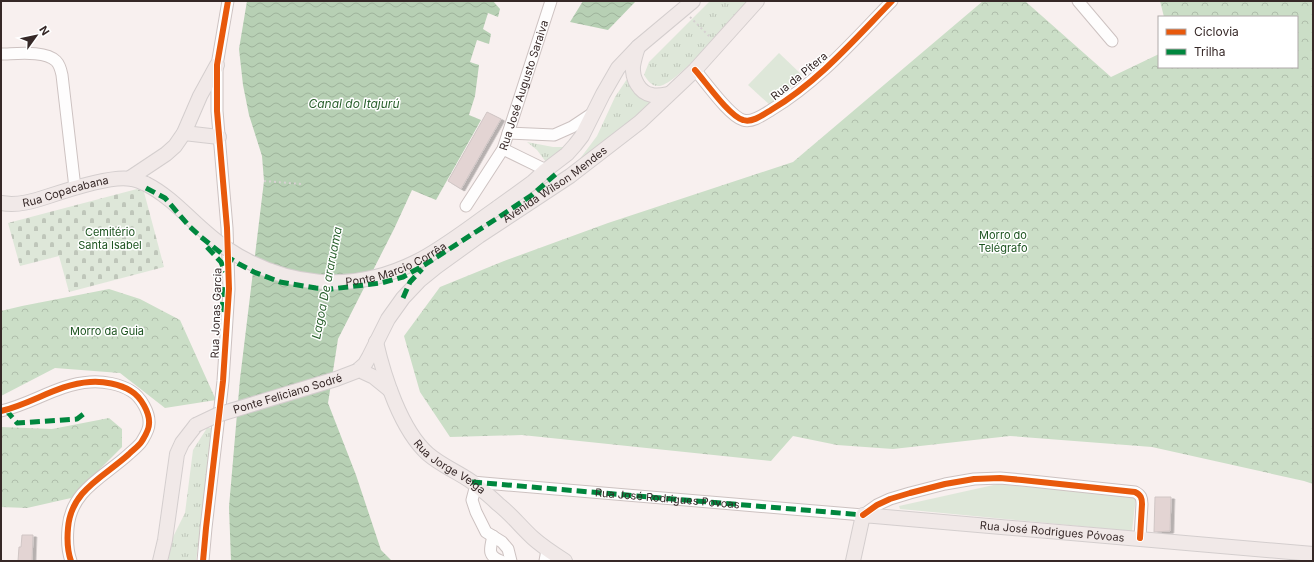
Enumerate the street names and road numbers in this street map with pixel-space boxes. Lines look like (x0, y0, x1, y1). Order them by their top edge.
street label: Rua José Augusto Saraiva (496, 18, 551, 152)
street label: Rua da Pitera (768, 49, 830, 103)
street label: Avenida Wilson Mendes (500, 143, 610, 226)
street label: Rua Copacabana (21, 173, 110, 210)
street label: Ponte Marcio Corrêa (345, 239, 449, 289)
street label: Rua Jonas Garcia (207, 267, 225, 359)
street label: Ponte Feliciano Sodré (231, 370, 344, 417)
street label: Rua Jorge Veiga (411, 437, 488, 497)
street label: Rua José Rodrigues Povoas (594, 485, 740, 512)
street label: Rua José Rodrigues Póvoas (979, 518, 1125, 545)

